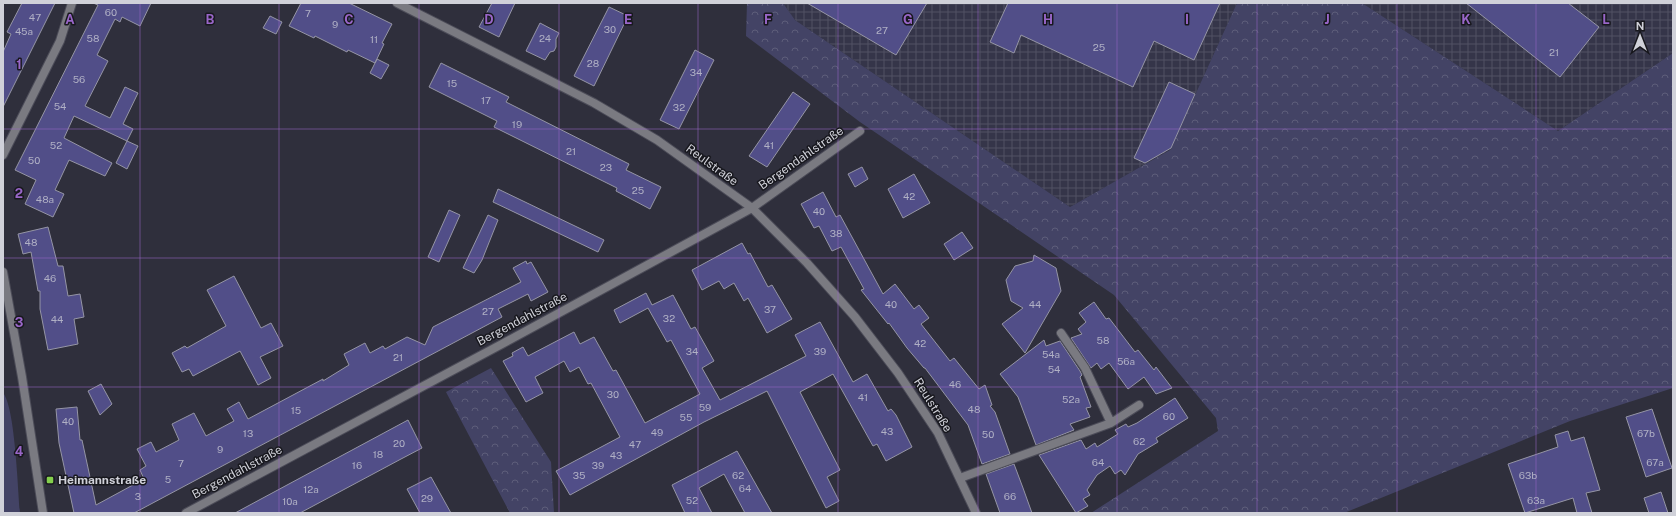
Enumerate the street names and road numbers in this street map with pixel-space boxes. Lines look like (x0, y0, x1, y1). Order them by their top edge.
street label: Bergendahlstraße (756, 123, 846, 192)
street label: Reulstraße (683, 141, 741, 189)
street label: Bergendahlstraße (475, 289, 570, 349)
street label: Reulstraße (911, 376, 955, 435)
street label: Bergendahlstraße (190, 442, 285, 502)

